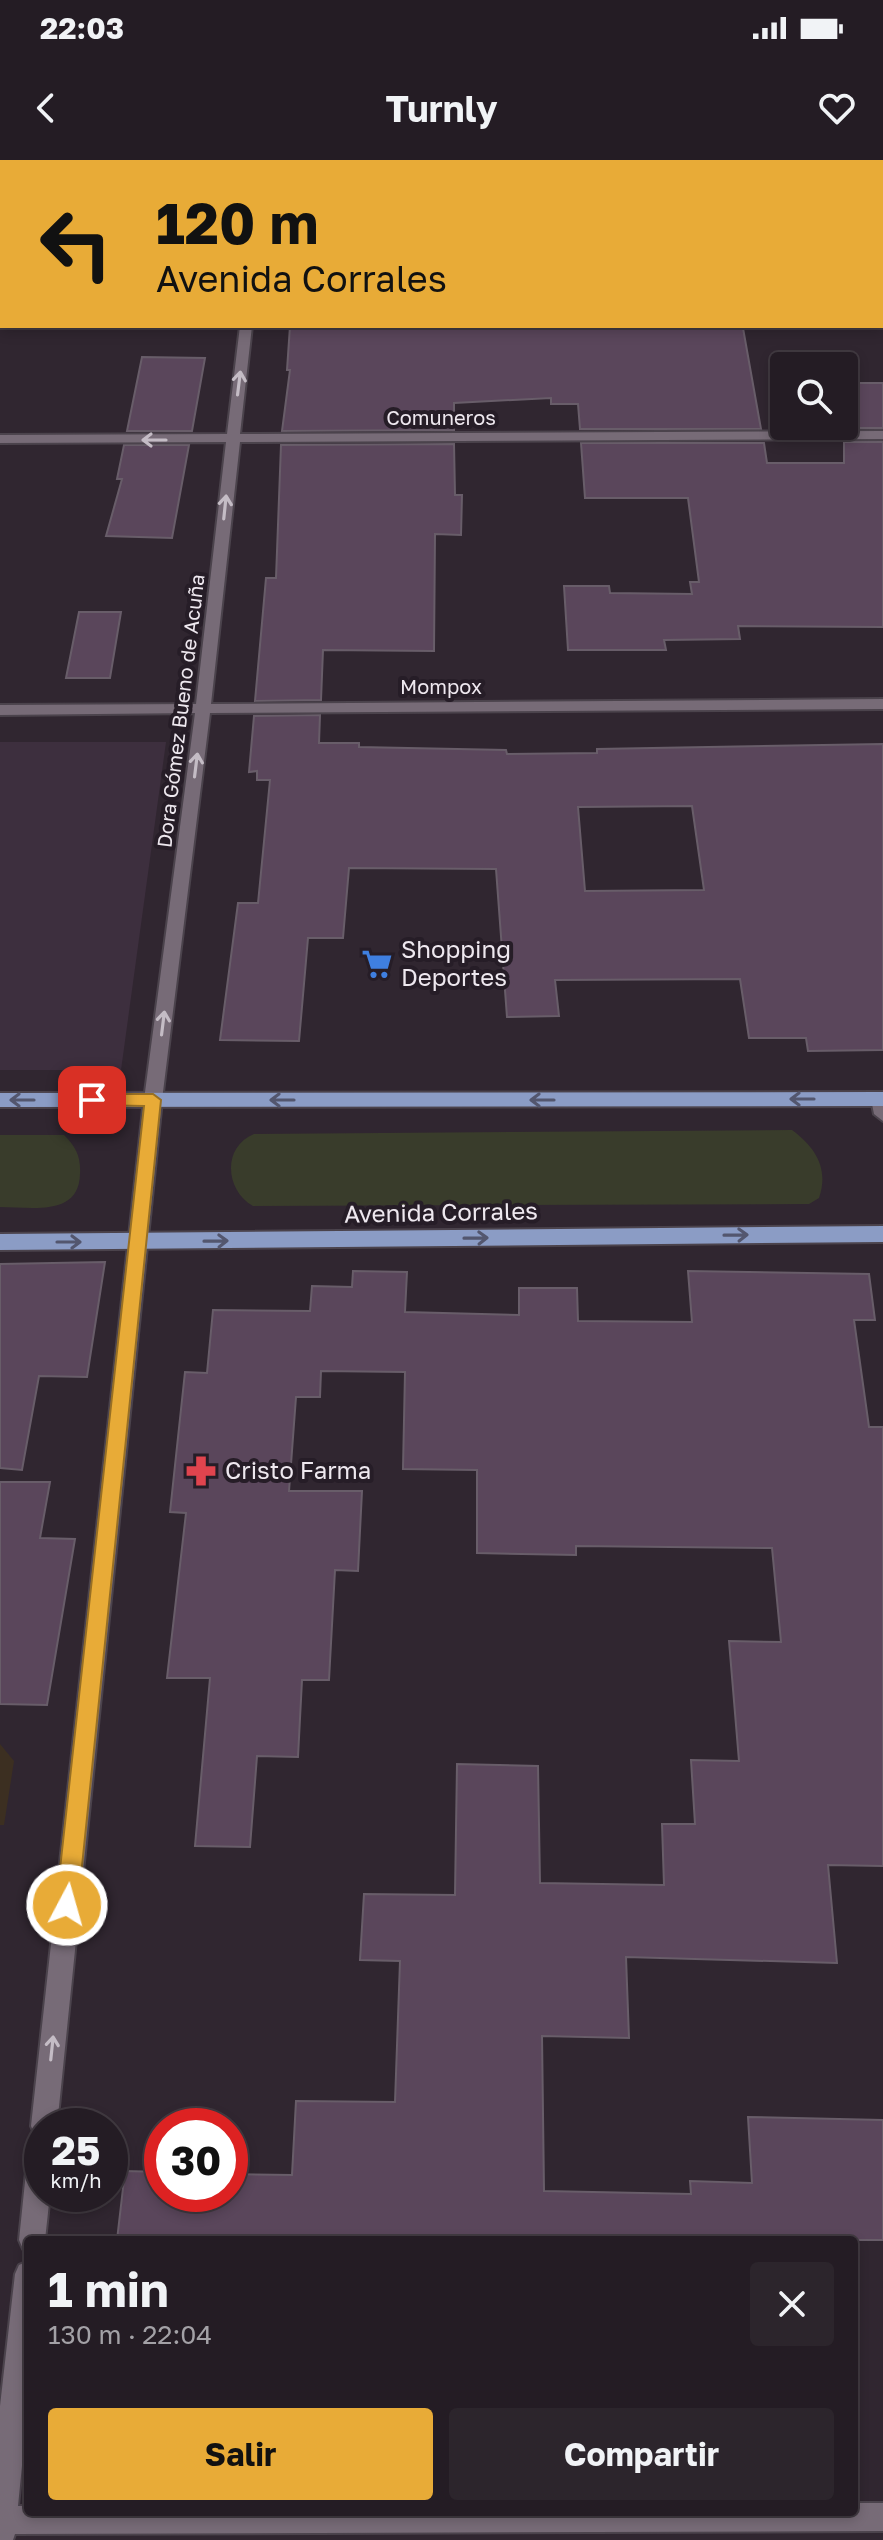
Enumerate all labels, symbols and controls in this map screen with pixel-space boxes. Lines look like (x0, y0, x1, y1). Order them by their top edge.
text: 22:03 (40, 10, 124, 46)
icon: back (24, 86, 68, 130)
icon: heart (815, 86, 859, 130)
text: Turnly (385, 87, 498, 130)
text: 120 m (156, 189, 318, 256)
icon: left (24, 192, 128, 296)
text: Avenida Corrales (156, 257, 447, 300)
map controls (770, 352, 858, 440)
button: search (770, 352, 858, 440)
one-way arrow (232, 371, 247, 396)
street label: Comuneros (386, 405, 496, 429)
one-way arrow (141, 432, 168, 448)
one-way arrow (218, 494, 233, 521)
street label: Dora Gómez Bueno de Acuña (151, 573, 209, 849)
street label: Mompox (400, 674, 482, 698)
one-way arrow (188, 752, 203, 779)
place label: Shopping Deportes (401, 934, 511, 991)
supermarket icon: Shopping Deportes (360, 947, 394, 981)
one-way arrow (156, 1011, 171, 1036)
pin (58, 1066, 126, 1134)
icon: arrive (70, 1078, 114, 1122)
one-way arrow (789, 1091, 816, 1107)
one-way arrow (9, 1092, 36, 1108)
one-way arrow (269, 1092, 296, 1108)
one-way arrow (529, 1092, 556, 1108)
street label: Avenida Corrales (344, 1195, 538, 1228)
one-way arrow (722, 1228, 749, 1243)
one-way arrow (462, 1230, 489, 1246)
one-way arrow (202, 1233, 229, 1249)
one-way arrow (55, 1234, 82, 1250)
pharmacy icon: Cristo Farma (184, 1454, 218, 1488)
place label: Cristo Farma (225, 1455, 371, 1484)
position arrow (25, 1863, 109, 1947)
one-way arrow (45, 2036, 60, 2062)
speed limit sign: 30 (144, 2108, 248, 2212)
text: 25 (52, 2126, 100, 2174)
text: km/h (51, 2168, 101, 2192)
text: 1 min (48, 2260, 169, 2318)
button: close (750, 2262, 834, 2346)
text: 130 m · 22:04 (48, 2319, 212, 2350)
button: Salir (48, 2408, 433, 2500)
button: Compartir (449, 2408, 834, 2500)

